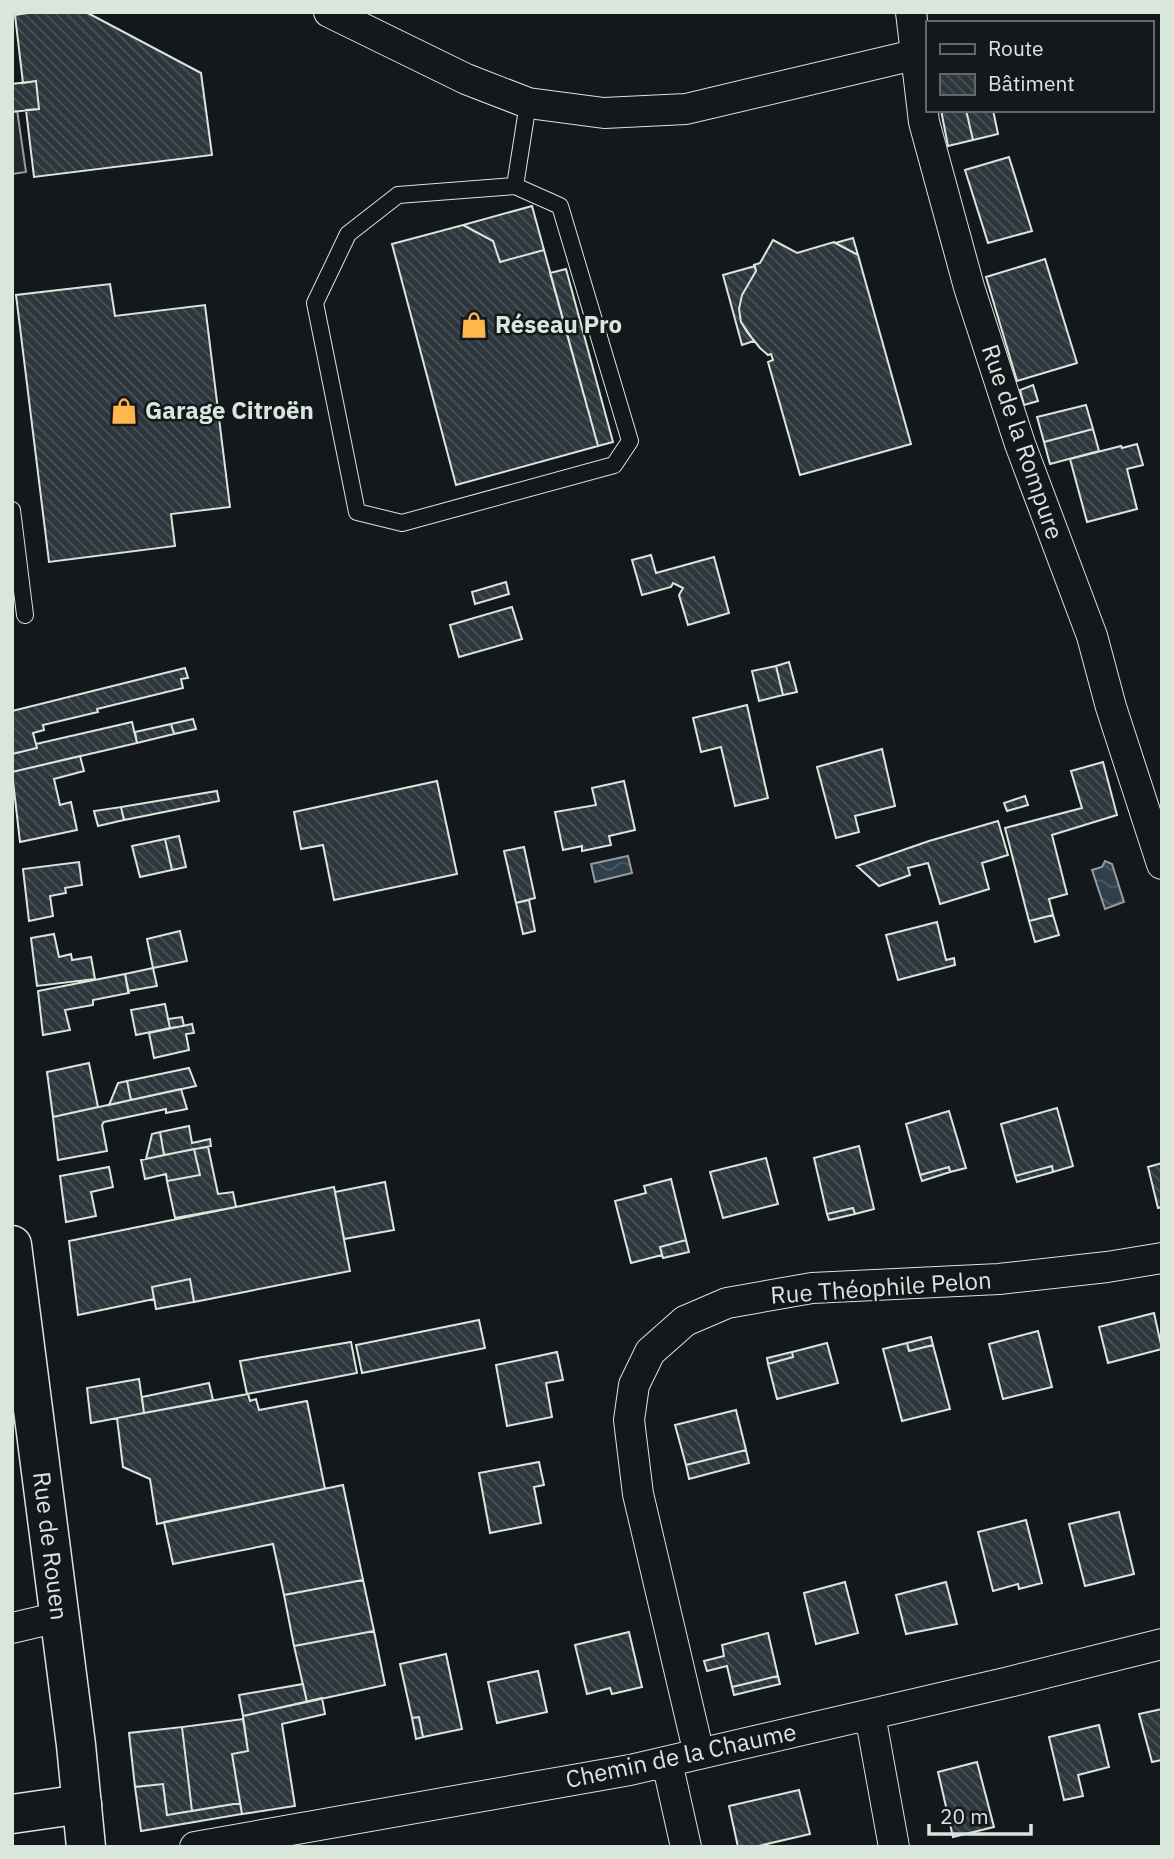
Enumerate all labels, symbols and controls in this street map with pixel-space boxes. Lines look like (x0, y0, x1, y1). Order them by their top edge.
legend (926, 21, 1153, 112)
text: Route (988, 34, 1044, 62)
text: Bâtiment (988, 69, 1075, 97)
place label: Réseau Pro (495, 308, 622, 340)
shop icon: Réseau Pro (459, 310, 489, 340)
street label: Rue de la Rompure (975, 340, 1071, 544)
place label: Garage Citroën (145, 394, 314, 426)
shop icon: Garage Citroën (109, 396, 139, 426)
street label: Rue Théophile Pelon (769, 1263, 993, 1311)
street label: Rue de Rouen (26, 1470, 76, 1622)
street label: Chemin de la Chaume (563, 1715, 799, 1795)
scale bar (929, 1792, 1030, 1836)
text: 20 m (940, 1802, 989, 1830)

